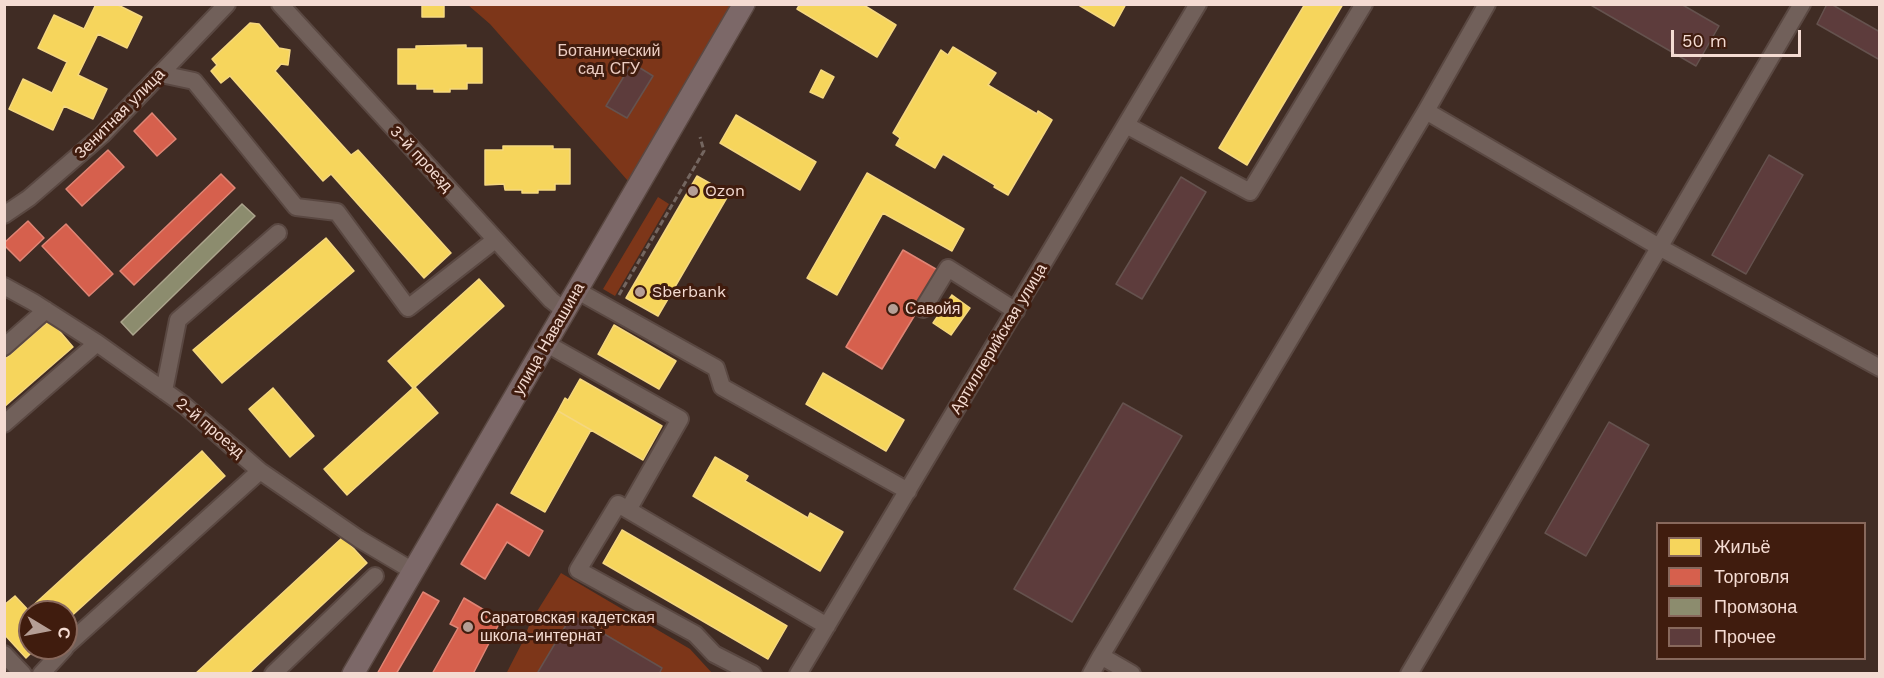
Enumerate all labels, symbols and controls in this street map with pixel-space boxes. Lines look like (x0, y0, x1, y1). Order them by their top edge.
scale bar (1674, 18, 1804, 56)
text: 50 m (1682, 30, 1727, 51)
park label: Ботанический сад СГУ (558, 41, 660, 79)
street label: Зенитная улица (71, 65, 169, 163)
street label: 3-й проезд (386, 122, 456, 196)
place label: Ozon (705, 181, 745, 201)
marker: Ozon (686, 184, 700, 198)
street label: Артиллерийская улица (946, 260, 1052, 418)
street label: улица Навашина (509, 279, 589, 399)
place label: Sberbank (652, 282, 726, 302)
marker: Sberbank (633, 285, 647, 299)
place label: Савойя (905, 299, 960, 319)
marker: Савойя (886, 302, 900, 316)
street label: 2-й проезд (172, 394, 248, 462)
legend (1656, 522, 1866, 660)
text: Жильё (1714, 536, 1771, 557)
text: Торговля (1714, 566, 1789, 587)
text: Промзона (1714, 596, 1797, 617)
north arrow (18, 600, 78, 660)
place label: Саратовская кадетская школа-интернат (480, 608, 655, 646)
marker: Саратовская кадетская школа-интернат (461, 620, 475, 634)
text: С (54, 626, 75, 640)
text: Прочее (1714, 626, 1776, 647)

